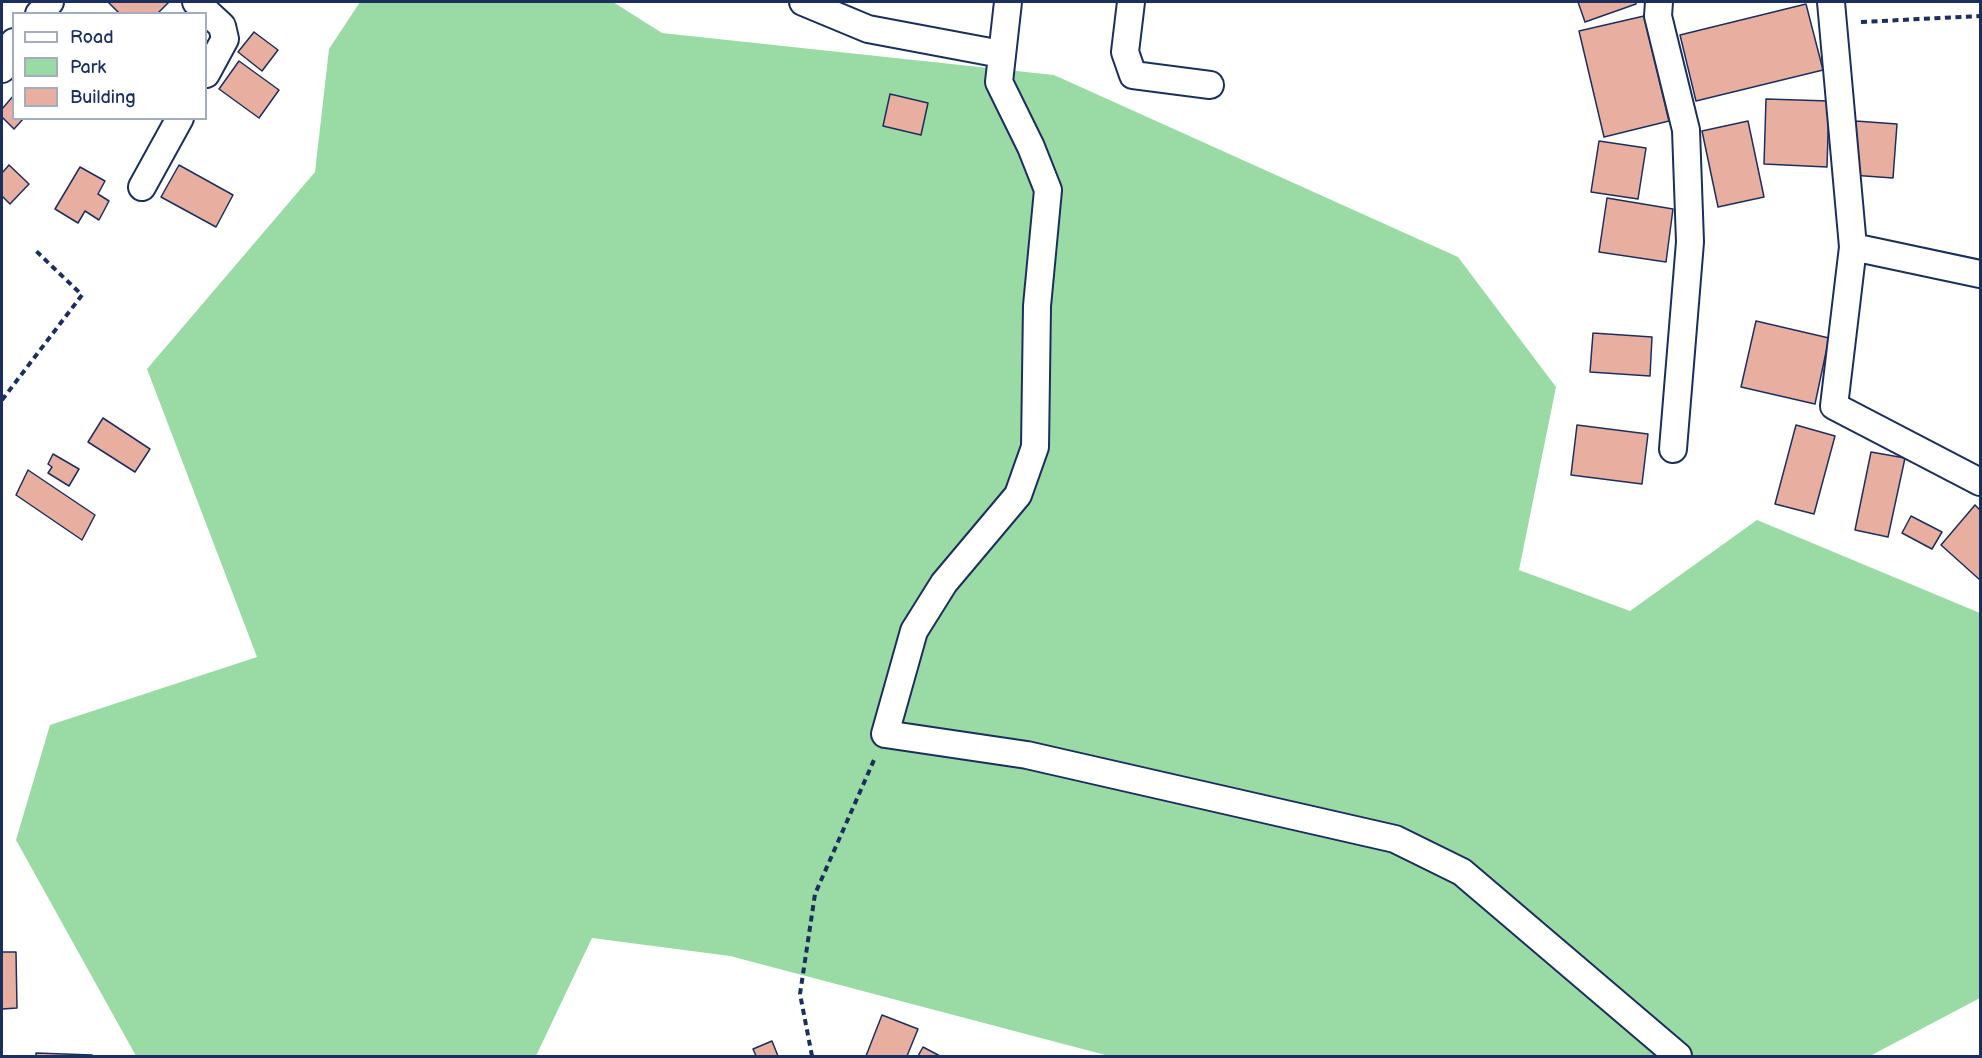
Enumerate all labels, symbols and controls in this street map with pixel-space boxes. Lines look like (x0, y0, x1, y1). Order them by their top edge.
legend (12, 12, 207, 120)
text: Road (70, 27, 114, 48)
text: Park (70, 57, 106, 78)
text: Building (70, 87, 136, 108)

